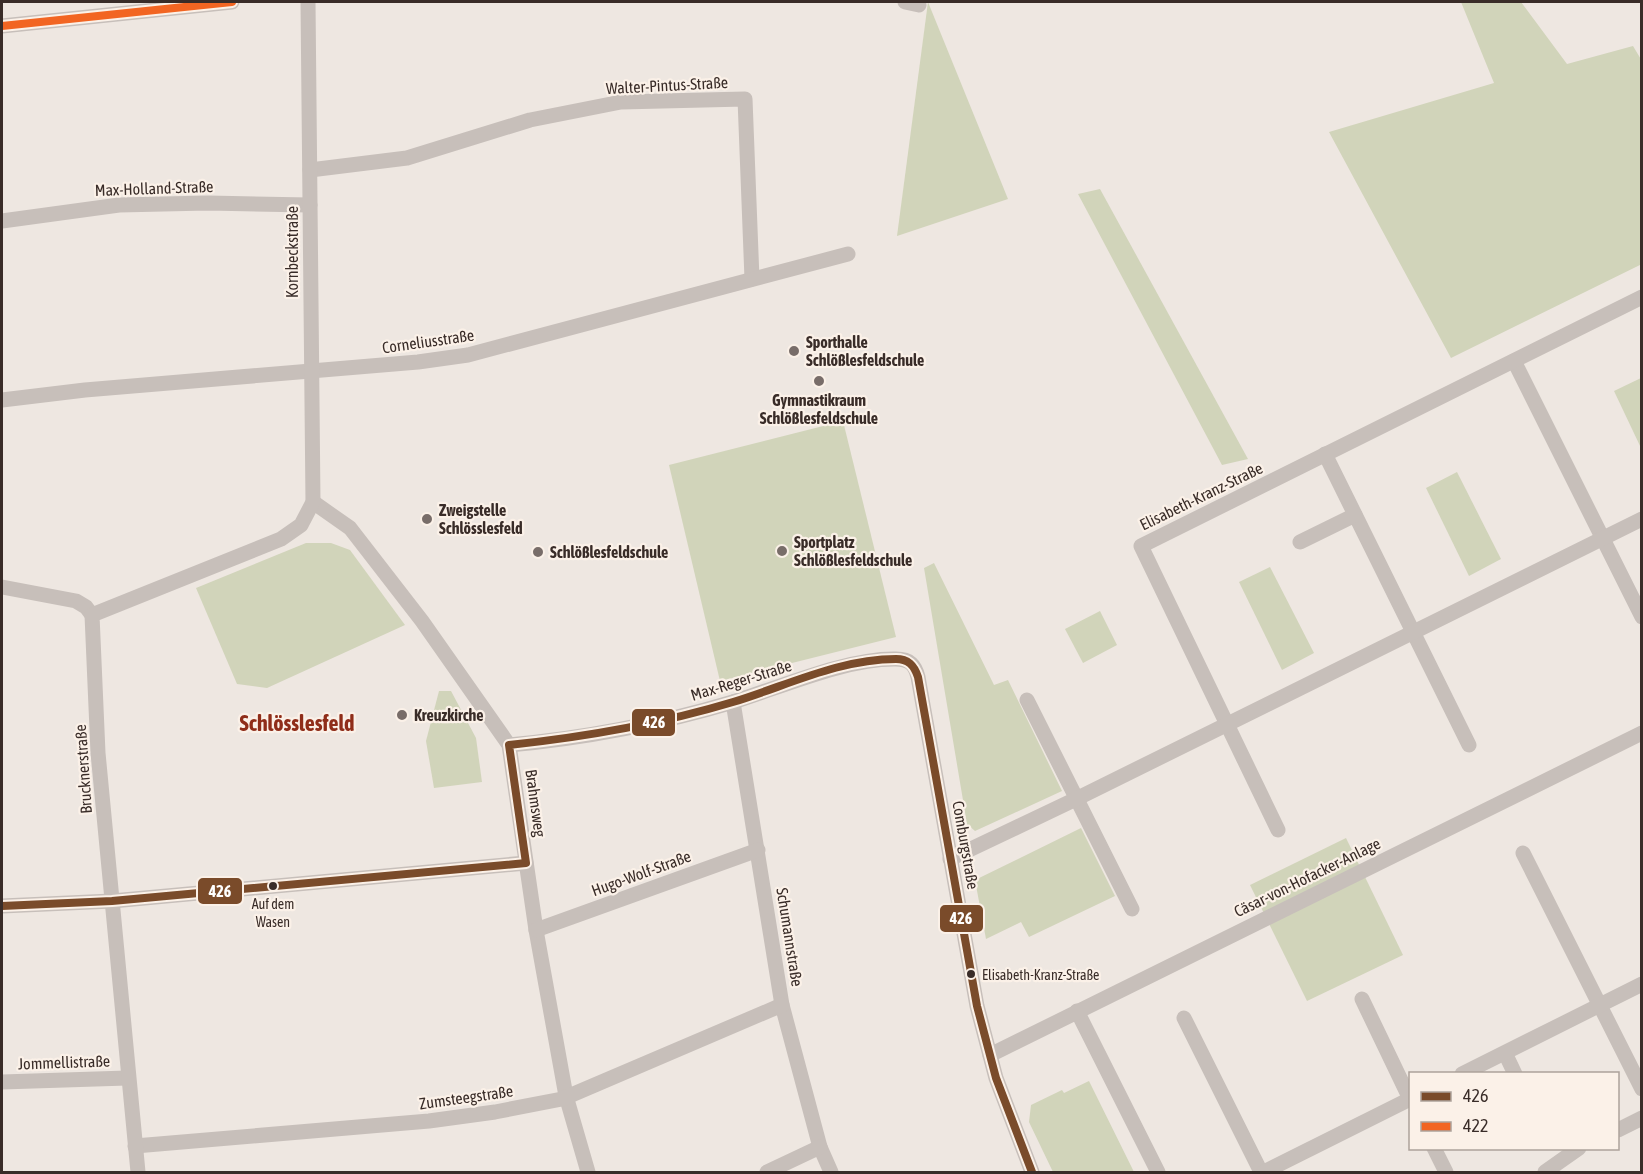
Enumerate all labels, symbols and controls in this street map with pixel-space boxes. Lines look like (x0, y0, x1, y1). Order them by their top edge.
street label: Walter-Pintus-Straße (606, 73, 728, 97)
street label: Max-Holland-Straße (94, 177, 214, 199)
street label: Kornbeckstraße (283, 206, 301, 298)
street label: Corneliusstraße (381, 326, 475, 356)
place label: Sporthalle Schlößlesfeldschule (806, 333, 924, 369)
marker: Sporthalle Schlößlesfeldschule (787, 344, 801, 358)
marker: Gymnastikraum Schlößlesfeldschule (812, 374, 826, 388)
place label: Gymnastikraum Schlößlesfeldschule (760, 391, 878, 427)
street label: Elisabeth-Kranz-Straße (1137, 458, 1265, 534)
place label: Zweigstelle Schlösslesfeld (439, 501, 523, 537)
marker: Zweigstelle Schlösslesfeld (420, 512, 434, 526)
place label: Sportplatz Schlößlesfeldschule (794, 533, 912, 569)
place label: Schlößlesfeldschule (550, 543, 668, 561)
marker: Sportplatz Schlößlesfeldschule (775, 544, 789, 558)
marker: Schlößlesfeldschule (531, 545, 545, 559)
street label: Max-Reger-Straße (688, 656, 794, 705)
place label: Kreuzkirche (414, 706, 484, 724)
marker: Kreuzkirche (395, 708, 409, 722)
line badge: 426 (631, 708, 676, 737)
district label: Schlösslesfeld (240, 710, 355, 736)
text: 426 (642, 713, 666, 731)
street label: Brucknerstraße (71, 724, 95, 814)
street label: Brahmsweg (521, 768, 550, 838)
street label: Comburgstraße (948, 799, 983, 891)
street label: Cäsar-von-Hofacker-Anlage (1231, 834, 1384, 921)
street label: Hugo-Wolf-Straße (589, 847, 693, 900)
line badge: 426 (197, 877, 243, 905)
marker: Auf dem Wasen (267, 880, 279, 892)
text: 426 (208, 882, 232, 900)
street label: Schumannstraße (773, 886, 807, 988)
place label: Auf dem Wasen (252, 896, 294, 930)
line badge: 426 (939, 904, 984, 933)
text: 426 (949, 909, 973, 927)
place label: Elisabeth-Kranz-Straße (982, 967, 1099, 983)
marker: Elisabeth-Kranz-Straße (965, 968, 977, 980)
street label: Jommellistraße (18, 1051, 110, 1073)
legend (1409, 1072, 1619, 1150)
street label: Zumsteegstraße (418, 1081, 514, 1113)
text: 426 (1463, 1085, 1488, 1106)
text: 422 (1463, 1115, 1488, 1136)

